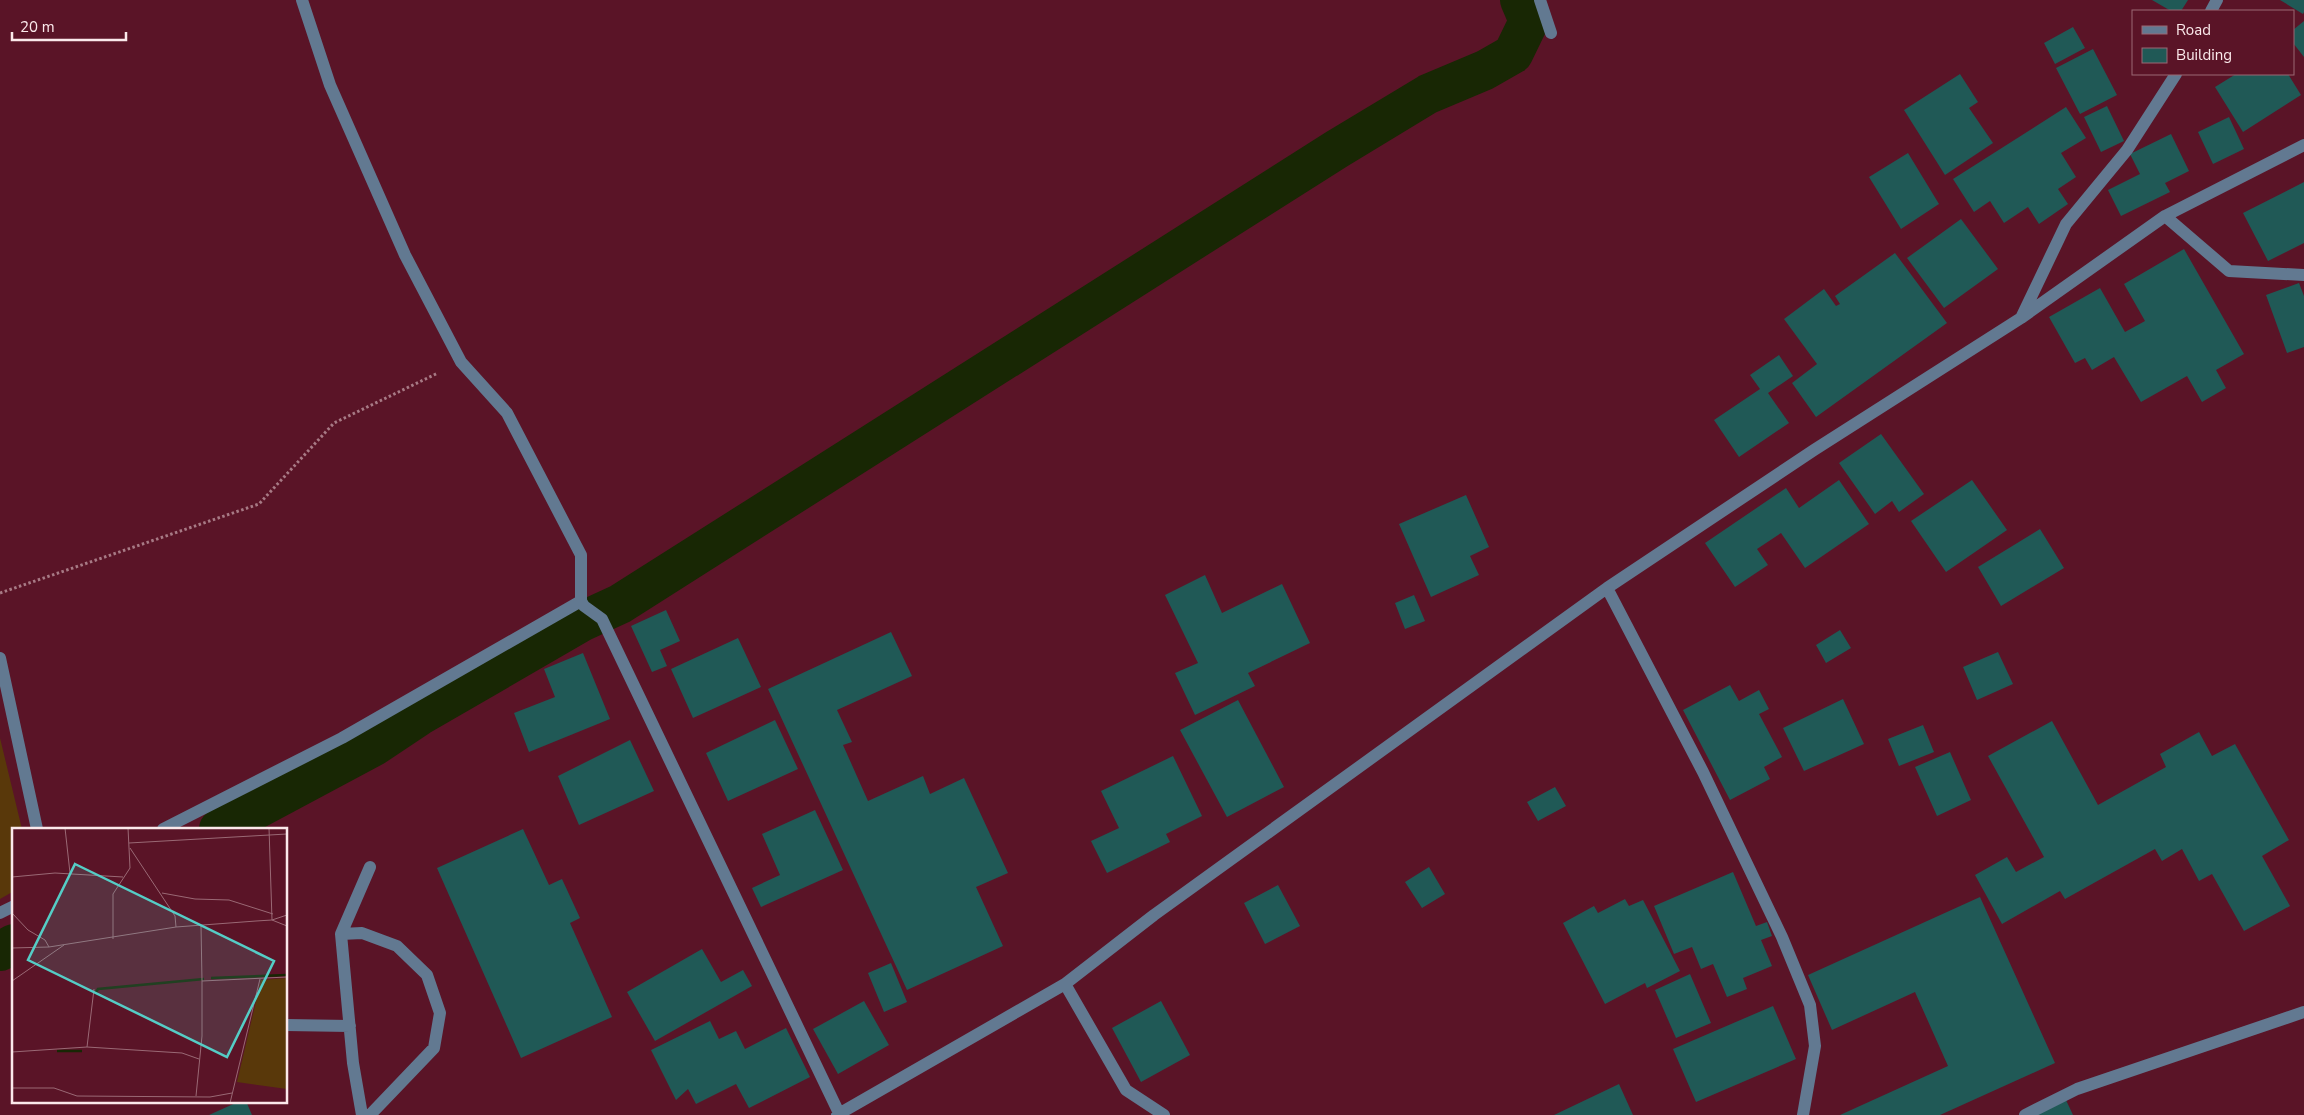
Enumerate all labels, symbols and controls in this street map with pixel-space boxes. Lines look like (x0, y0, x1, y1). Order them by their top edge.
scale bar (12, 10, 126, 42)
legend (2132, 10, 2294, 75)
text: 20 m (20, 17, 55, 37)
text: Road (2176, 20, 2211, 40)
text: Building (2176, 45, 2232, 65)
inset map (12, 828, 288, 1102)

